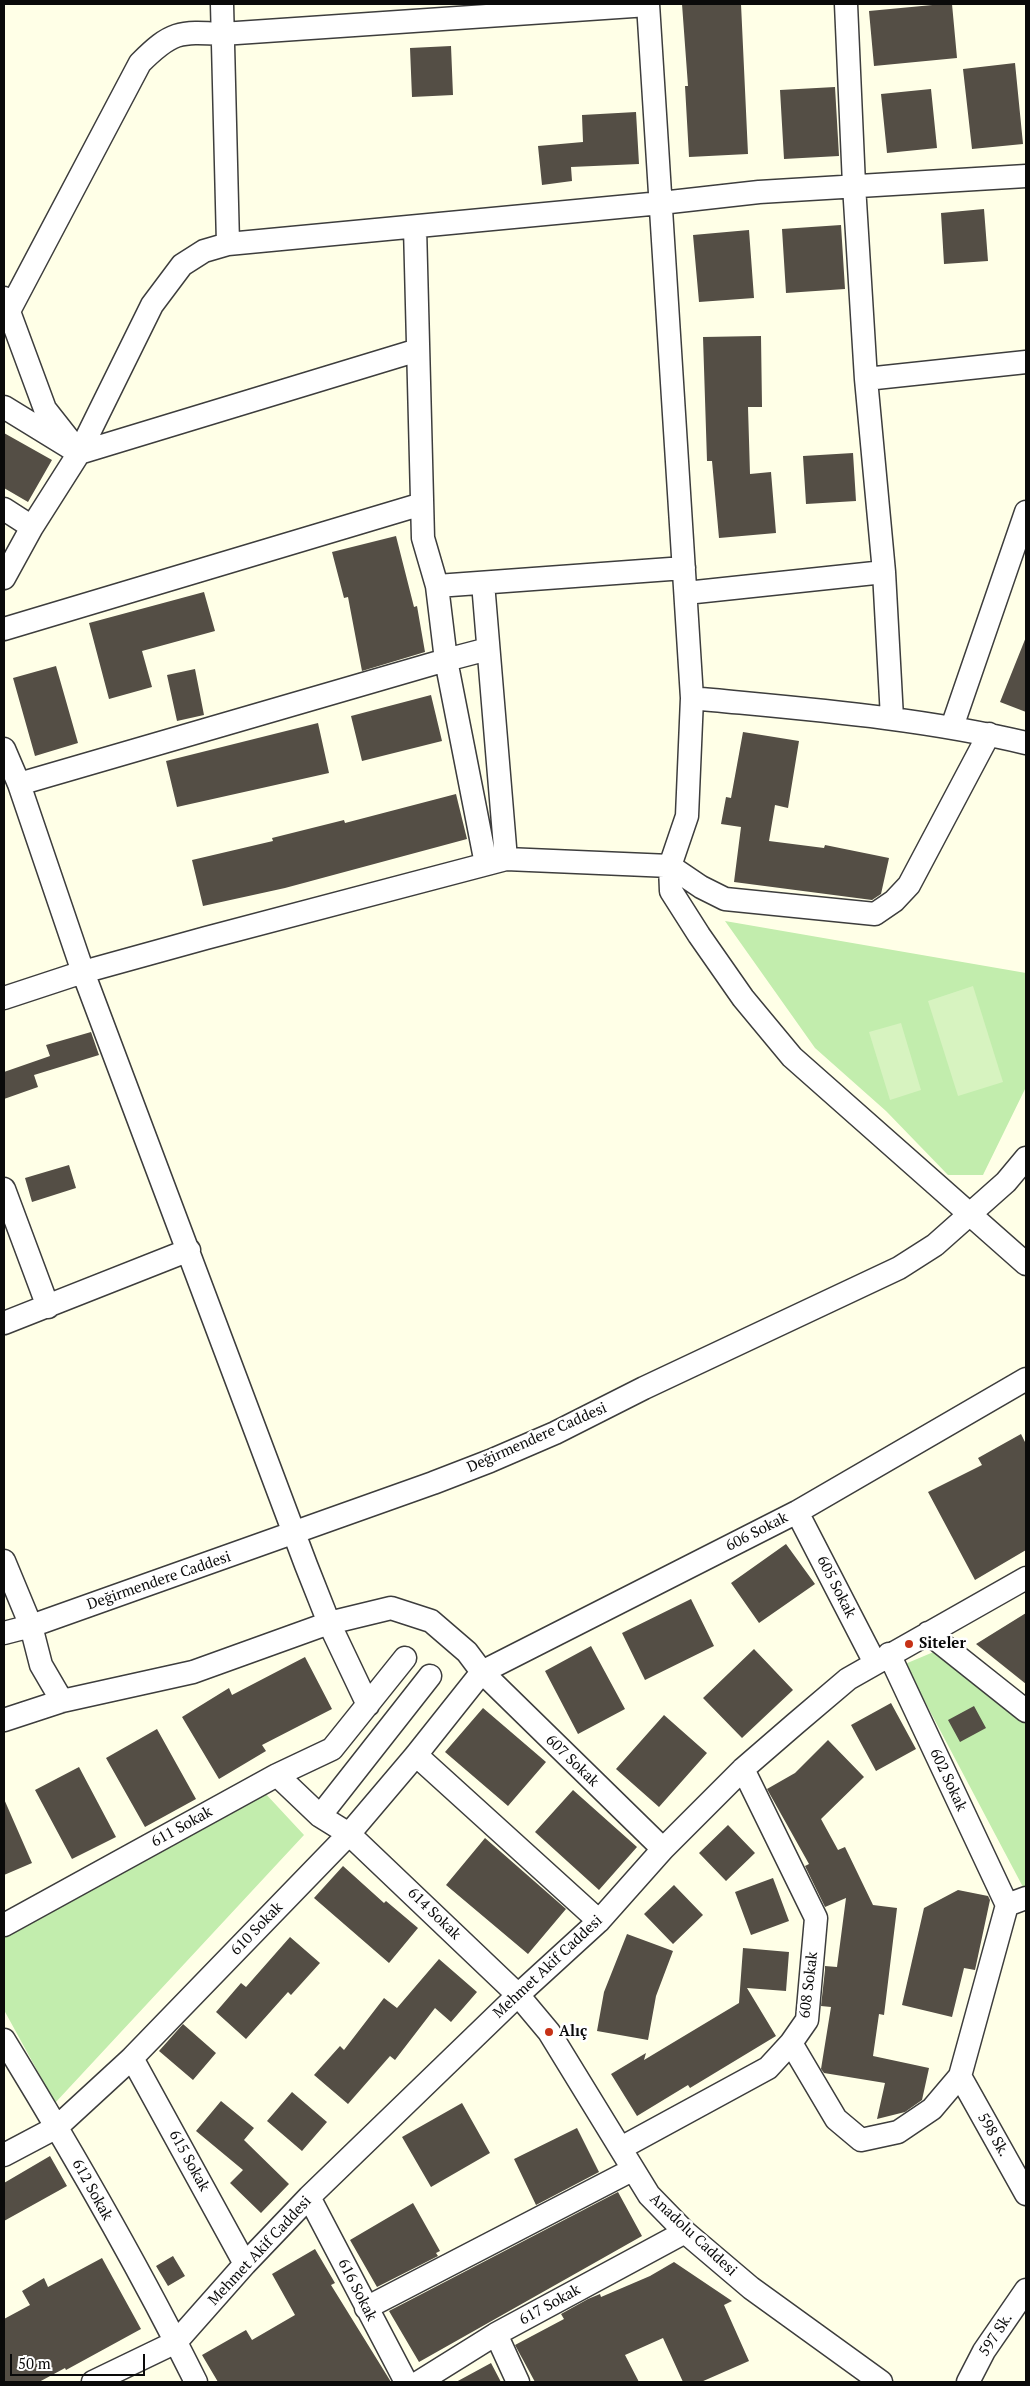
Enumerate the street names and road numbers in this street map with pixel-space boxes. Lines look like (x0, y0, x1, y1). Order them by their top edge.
street label: Değirmendere Caddesi (464, 1399, 610, 1477)
street label: 606 Sokak (723, 1509, 791, 1555)
street label: Değirmendere Caddesi (85, 1548, 233, 1614)
street label: 605 Sokak (813, 1553, 859, 1621)
street label: 607 Sokak (542, 1731, 602, 1791)
street label: 602 Sokak (926, 1746, 970, 1814)
street label: 611 Sokak (148, 1803, 216, 1851)
street label: 614 Sokak (404, 1884, 464, 1944)
street label: 610 Sokak (227, 1899, 287, 1959)
street label: Mehmet Akif Caddesi (490, 1912, 606, 2022)
street label: 608 Sokak (796, 1951, 822, 2019)
street label: 598 Sk. (973, 2110, 1013, 2160)
street label: 615 Sokak (165, 2127, 213, 2195)
street label: 612 Sokak (68, 2156, 116, 2224)
street label: Anadolu Caddesi (646, 2190, 740, 2280)
street label: Mehmet Akif Caddesi (205, 2193, 315, 2309)
street label: 616 Sokak (334, 2256, 380, 2324)
street label: 617 Sokak (516, 2281, 584, 2329)
street label: 597 Sk. (975, 2310, 1017, 2360)

